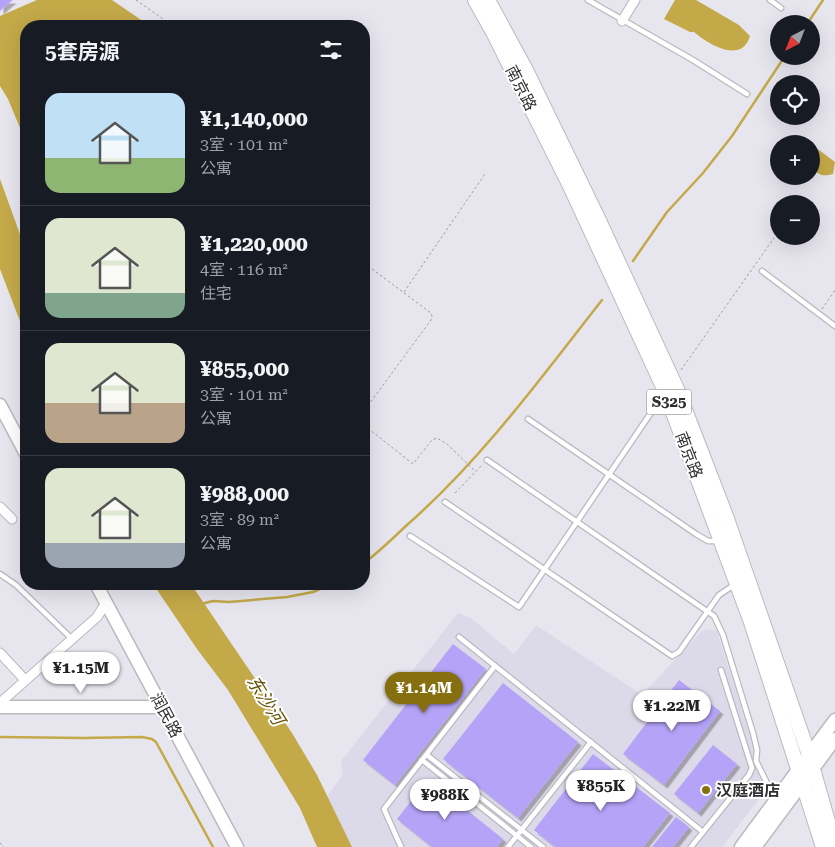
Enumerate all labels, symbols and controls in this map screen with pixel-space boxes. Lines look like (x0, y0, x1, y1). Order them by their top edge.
north arrow (770, 15, 820, 65)
map controls (770, 15, 820, 245)
icon: filters (317, 36, 345, 64)
text: 5套房源 (45, 40, 120, 64)
street label: 南京路 (502, 62, 540, 114)
button: locate (770, 75, 820, 125)
text: ¥1,140,000 (200, 107, 308, 131)
icon: home (85, 113, 145, 173)
text: 3室 · 101 m² (200, 135, 288, 154)
button: + (770, 135, 820, 185)
text: 公寓 (200, 159, 232, 178)
button: − (770, 195, 820, 245)
text: ¥1,220,000 (200, 232, 308, 256)
icon: home (85, 238, 145, 298)
text: 4室 · 116 m² (200, 260, 288, 279)
text: 住宅 (200, 284, 232, 303)
text: ¥855,000 (200, 357, 289, 381)
icon: home (85, 363, 145, 423)
text: 3室 · 101 m² (200, 385, 288, 404)
road number: S325 (646, 390, 692, 414)
text: 公寓 (200, 409, 232, 428)
street label: 南京路 (672, 429, 706, 481)
text: ¥988,000 (200, 482, 289, 506)
icon: home (85, 488, 145, 548)
text: 3室 · 89 m² (200, 510, 279, 529)
text: 公寓 (200, 534, 232, 553)
pin: ¥1.15M (40, 652, 122, 694)
text: ¥1.15M (53, 658, 109, 677)
water label: 东沙河 (243, 672, 291, 731)
pin: ¥1.14M (383, 672, 465, 714)
text: ¥1.14M (396, 678, 452, 697)
street label: 润民路 (146, 689, 186, 741)
pin: ¥1.22M (631, 690, 713, 732)
text: ¥1.22M (644, 696, 700, 715)
pin: ¥855K (566, 770, 636, 812)
text: ¥855K (577, 776, 625, 795)
pin: ¥988K (410, 778, 480, 821)
place label: 汉庭酒店 (716, 781, 780, 800)
marker: 汉庭酒店 (700, 784, 712, 796)
text: ¥988K (421, 785, 469, 804)

